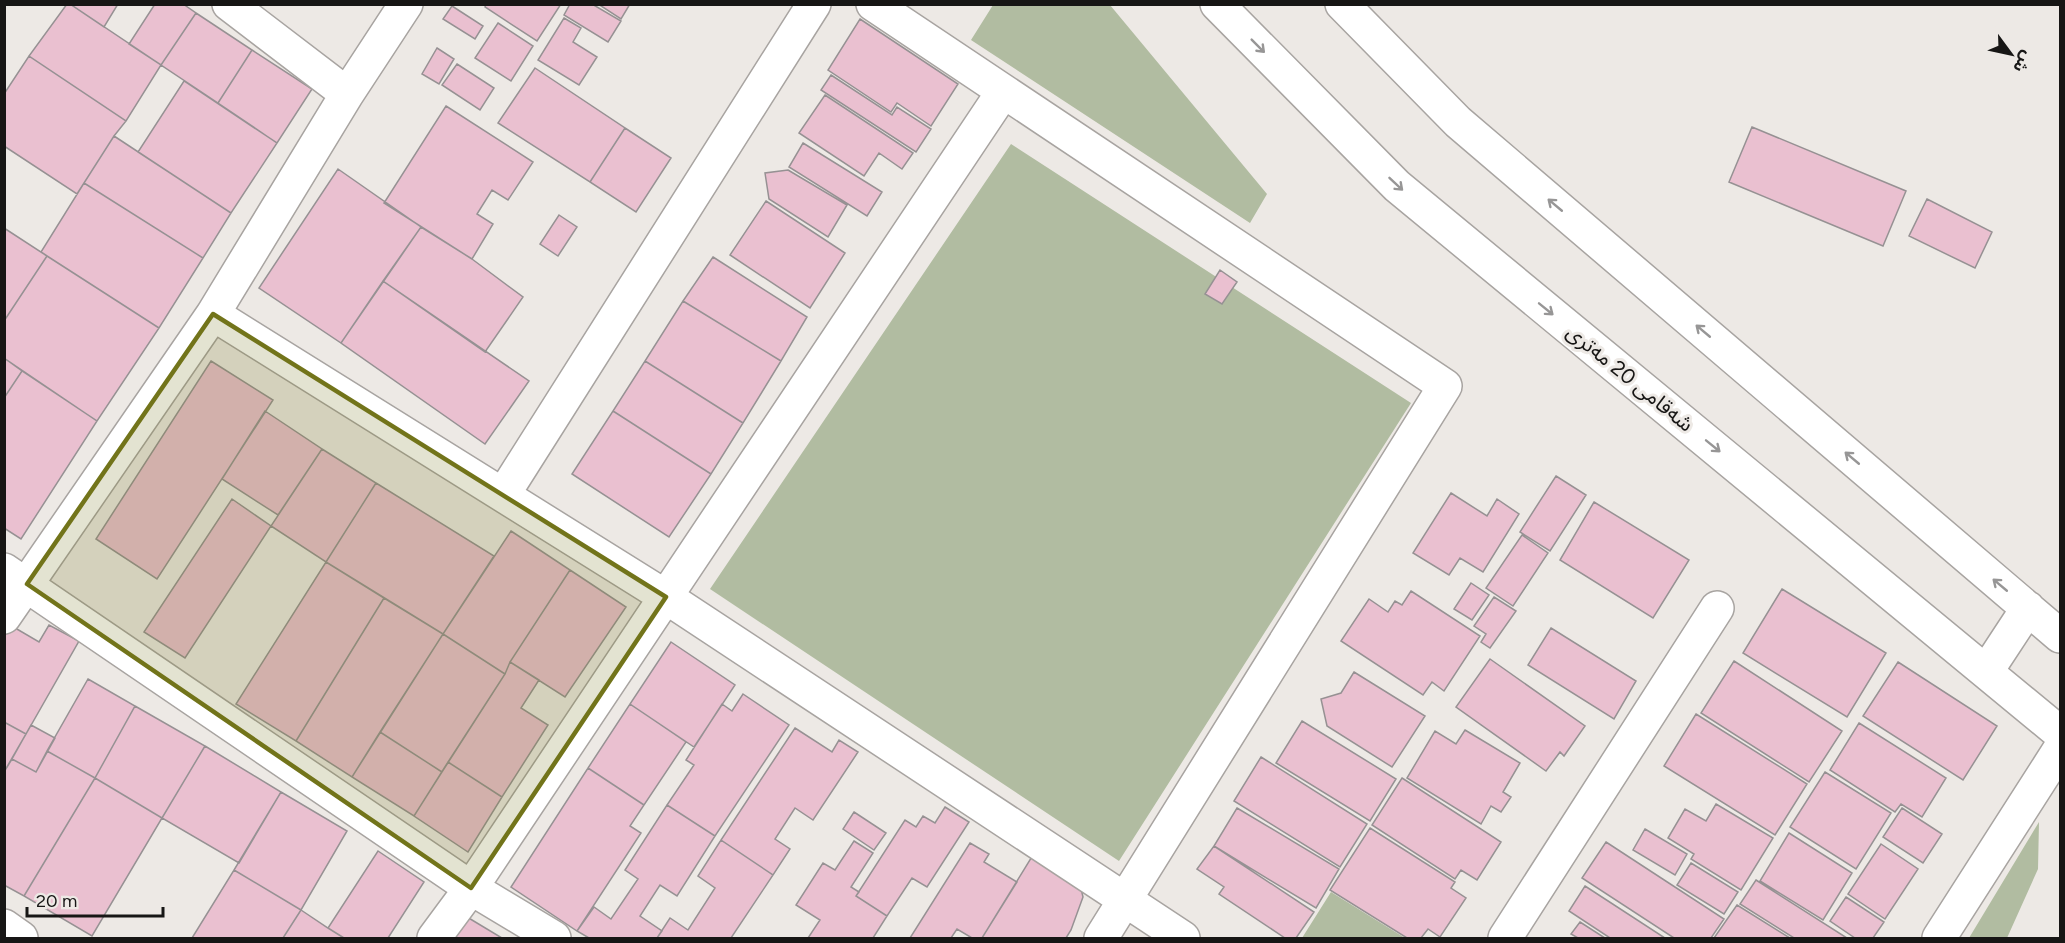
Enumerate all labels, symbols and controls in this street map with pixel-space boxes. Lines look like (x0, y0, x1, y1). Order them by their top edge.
north arrow (1981, 24, 2041, 84)
one-way arrow (1251, 39, 1266, 54)
text: ش (2009, 48, 2037, 76)
one-way arrow (1388, 177, 1403, 191)
one-way arrow (1547, 198, 1563, 211)
one-way arrow (1538, 302, 1554, 315)
street label: شەقامی 20 مەتری (1562, 319, 1699, 436)
one-way arrow (1696, 324, 1711, 338)
one-way arrow (1704, 439, 1720, 452)
one-way arrow (1845, 451, 1860, 465)
one-way arrow (1992, 578, 2008, 591)
scale bar (27, 880, 164, 918)
text: 20 m (36, 890, 77, 912)

